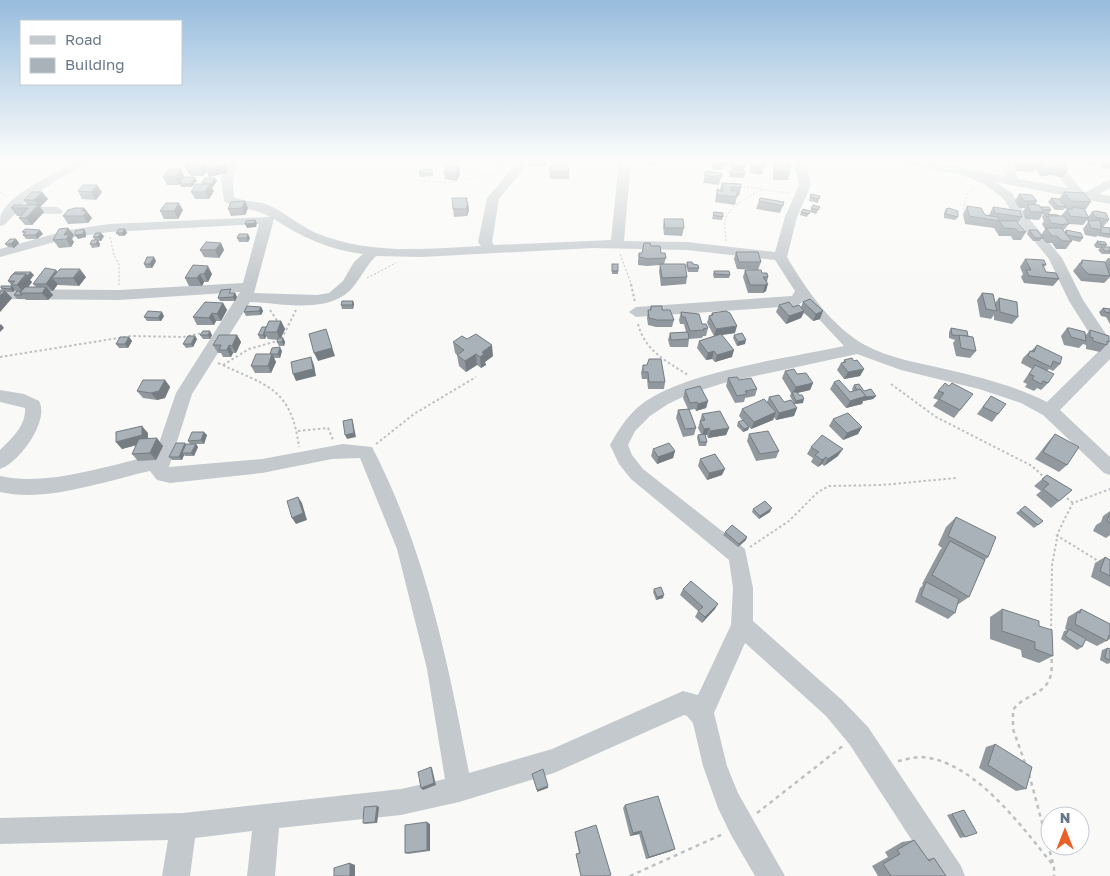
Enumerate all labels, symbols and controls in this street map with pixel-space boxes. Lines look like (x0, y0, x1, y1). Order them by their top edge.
legend (20, 20, 182, 85)
text: Road (65, 30, 102, 48)
text: Building (65, 55, 125, 73)
north arrow (1040, 806, 1090, 856)
text: N (1060, 809, 1070, 826)

